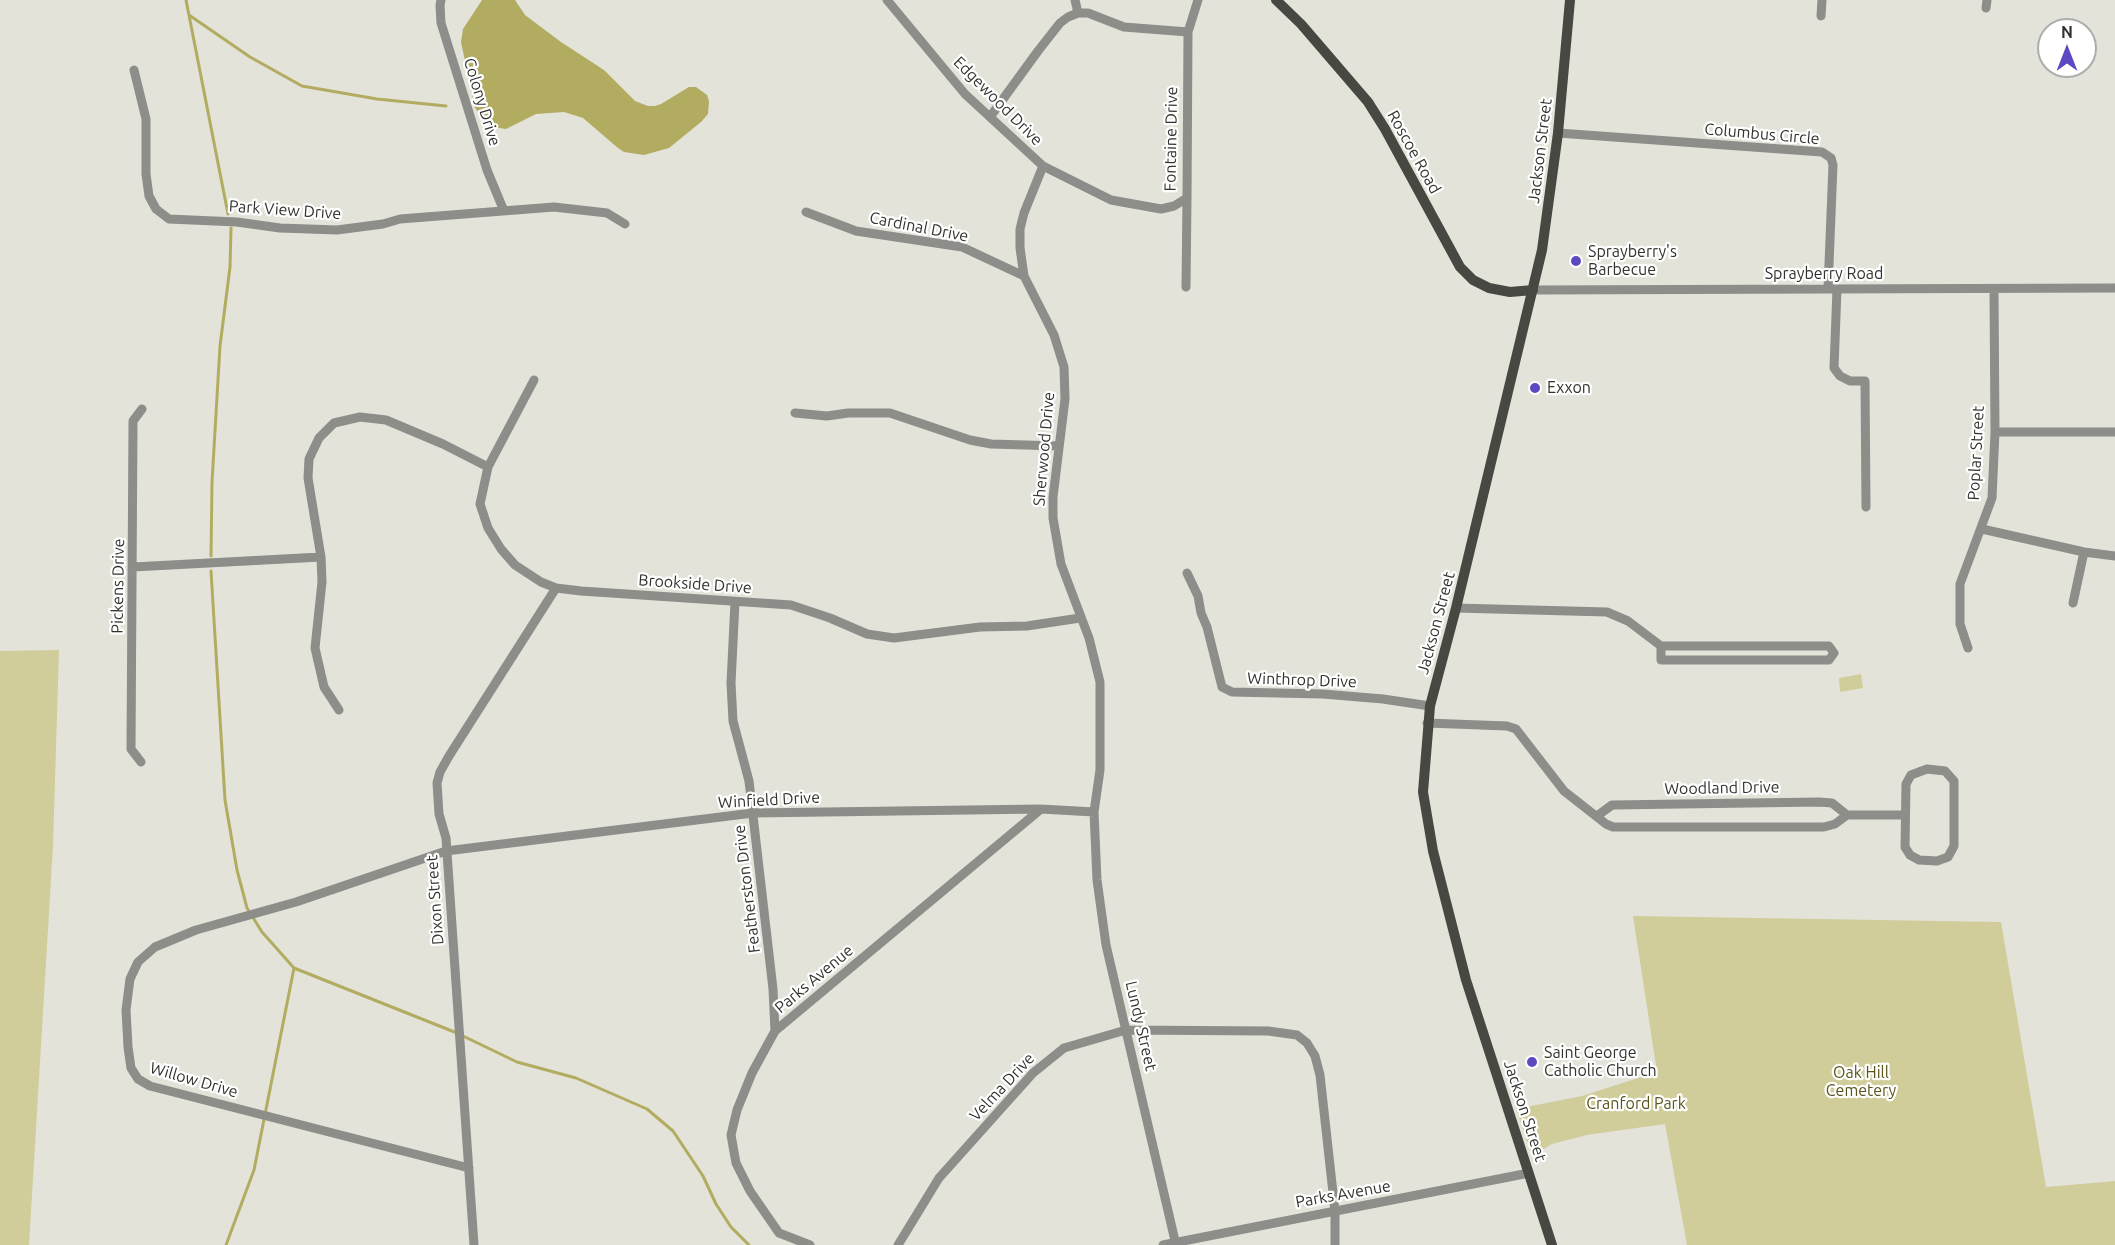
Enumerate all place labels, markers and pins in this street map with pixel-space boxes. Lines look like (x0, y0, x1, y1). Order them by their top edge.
place label: Sprayberry's Barbecue (1588, 242, 1677, 280)
marker: Sprayberry's Barbecue (1569, 254, 1583, 268)
place label: Exxon (1547, 378, 1591, 398)
marker: Exxon (1528, 381, 1542, 395)
place label: Saint George Catholic Church (1544, 1043, 1657, 1081)
marker: Saint George Catholic Church (1525, 1055, 1539, 1069)

